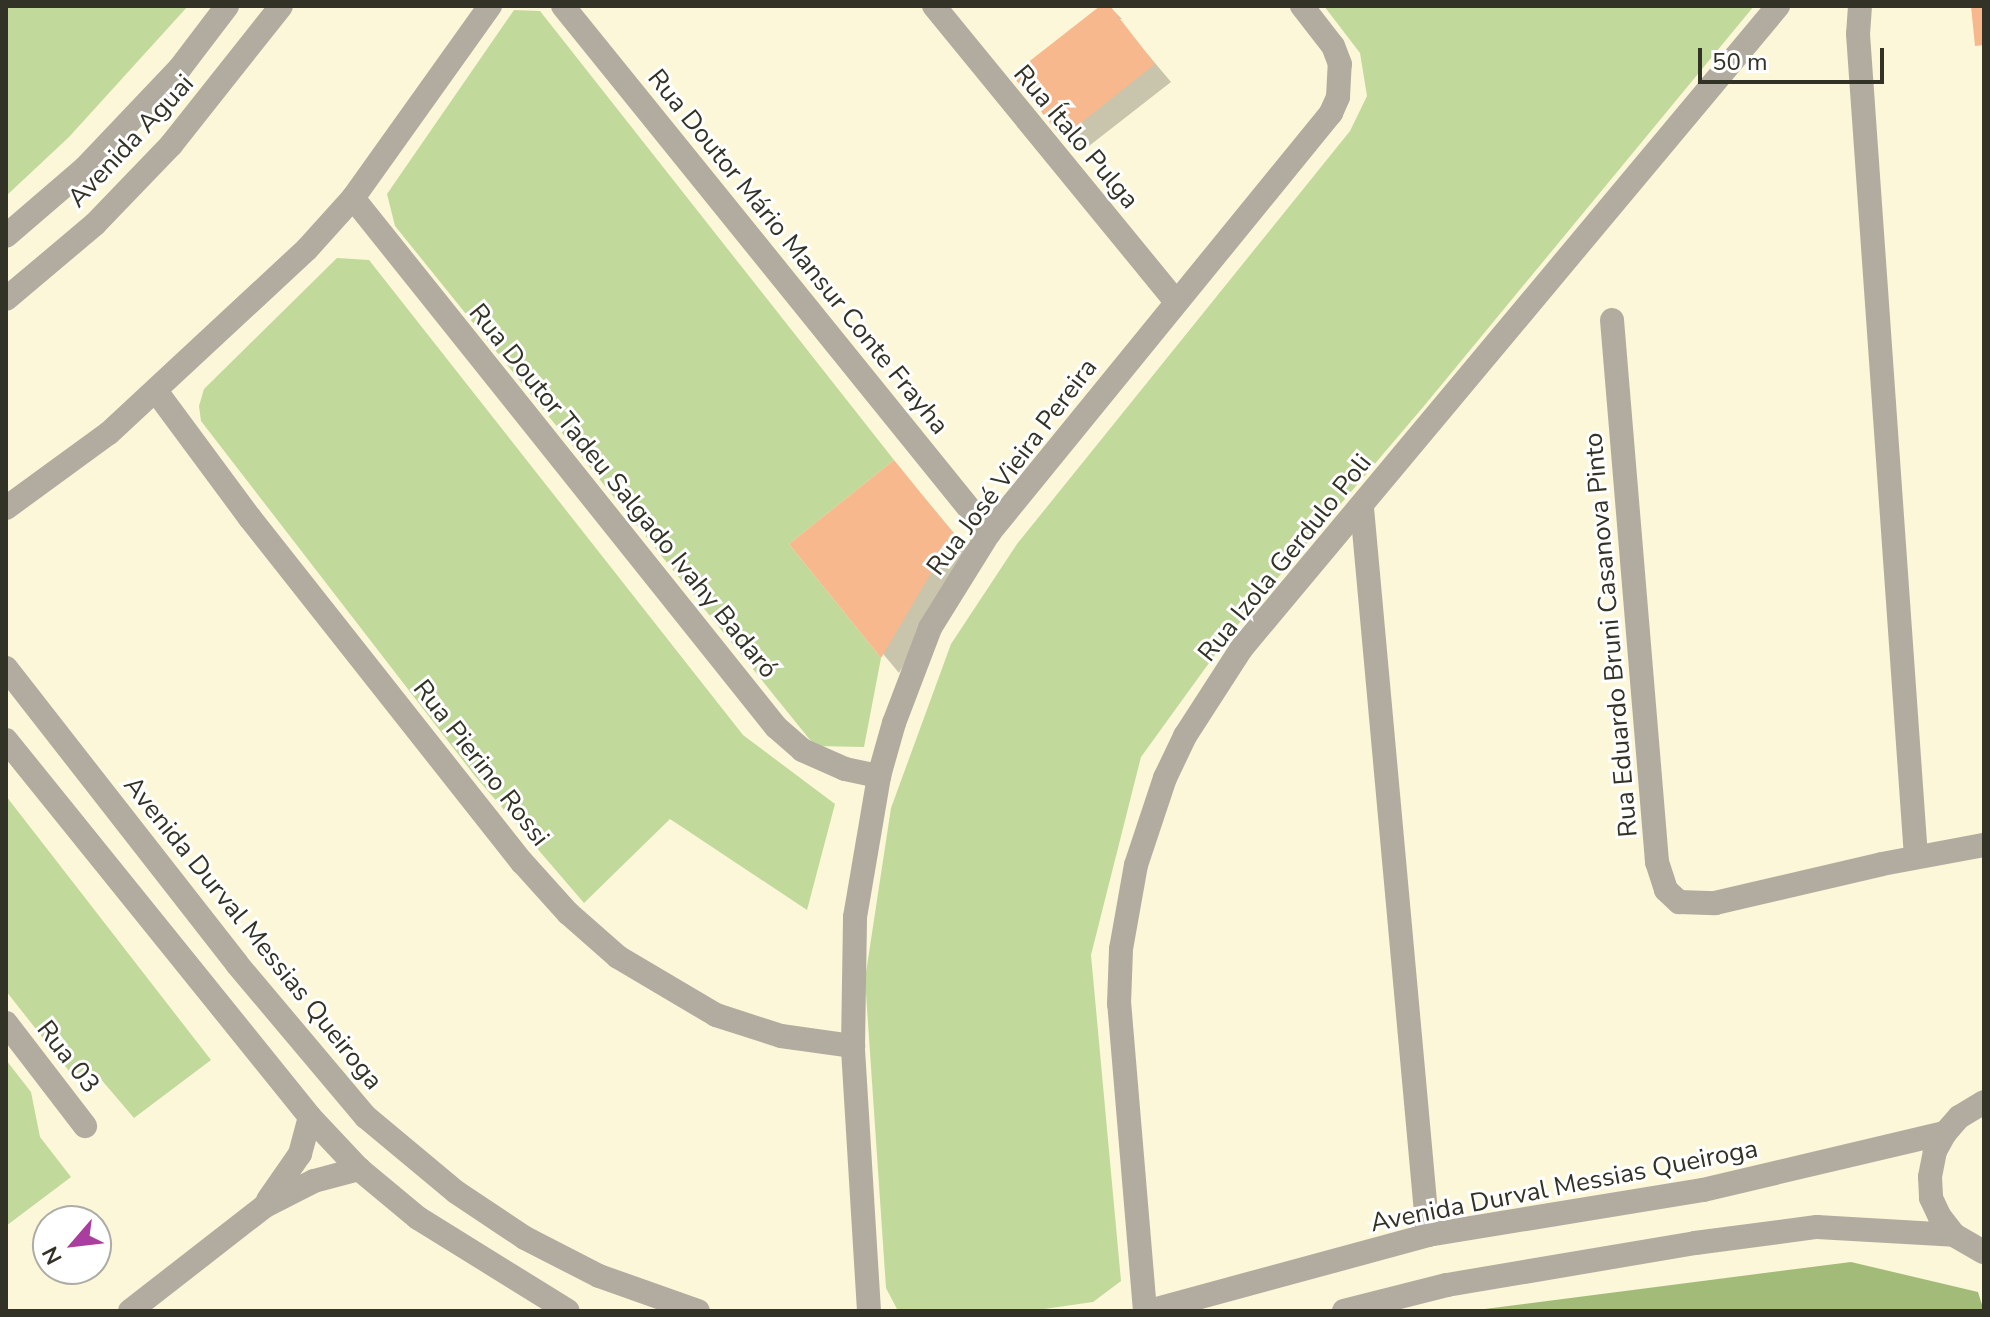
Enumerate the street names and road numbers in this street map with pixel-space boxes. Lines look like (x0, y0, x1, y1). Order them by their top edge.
street label: Rua Ítalo Pulga (1007, 59, 1145, 215)
street label: Rua Doutor Mário Mansur Conte Frayha (641, 63, 955, 441)
street label: Avenida Aguai (62, 68, 200, 214)
street label: Rua Doutor Tadeu Salgado Ivahy Badaró (462, 298, 784, 684)
street label: Rua José Vieira Pereira (920, 352, 1104, 582)
street label: Rua Eduardo Bruni Casanova Pinto (1578, 431, 1644, 839)
street label: Rua Izola Gerdulo Poli (1192, 448, 1378, 668)
street label: Rua Pierino Rossi (406, 674, 556, 852)
street label: Avenida Durval Messias Queiroga (117, 770, 389, 1096)
street label: Rua 03 (30, 1014, 106, 1100)
street label: Avenida Durval Messias Queiroga (1368, 1133, 1760, 1239)

